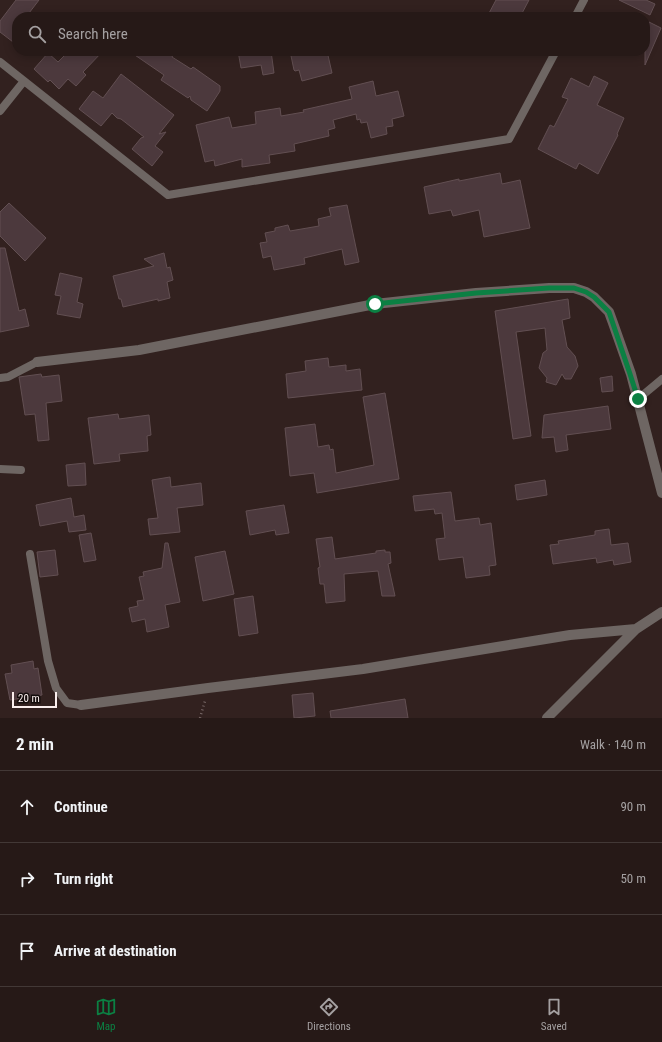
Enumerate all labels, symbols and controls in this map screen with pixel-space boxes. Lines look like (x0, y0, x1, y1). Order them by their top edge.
search box (12, 12, 650, 56)
icon: search (26, 23, 48, 45)
text: Search here (58, 25, 128, 43)
route start (366, 295, 384, 313)
route end (629, 390, 647, 408)
scale bar (12, 690, 57, 709)
text: 20 m (18, 692, 40, 705)
text: 2 min (16, 734, 54, 754)
text: Walk · 140 m (580, 737, 646, 752)
icon: ahead (16, 796, 38, 818)
text: Continue (54, 798, 108, 816)
text: 90 m (620, 799, 646, 814)
icon: right (16, 868, 38, 890)
text: Turn right (54, 870, 113, 888)
text: 50 m (620, 871, 646, 886)
icon: arrive (16, 940, 38, 962)
text: Arrive at destination (54, 942, 177, 960)
tab: Map (95, 996, 117, 1033)
tab: Directions (307, 996, 351, 1033)
tab: Saved (541, 996, 567, 1033)

